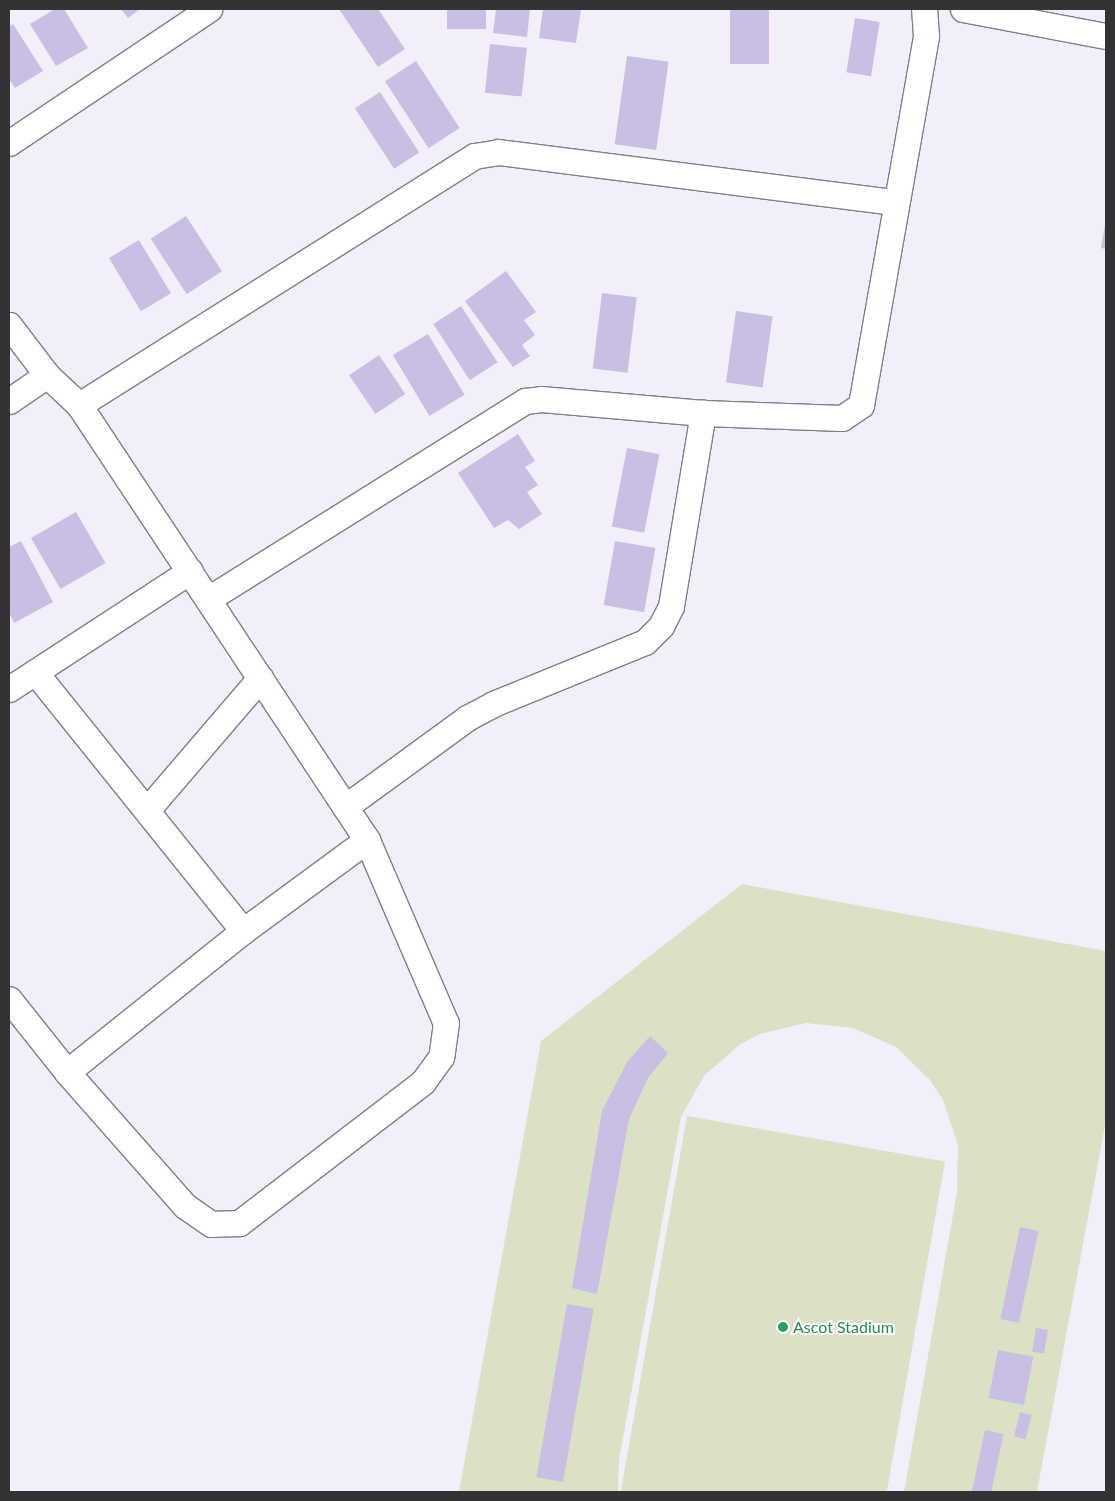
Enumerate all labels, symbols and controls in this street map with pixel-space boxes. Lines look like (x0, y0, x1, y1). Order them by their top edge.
place label: Ascot Stadium (793, 1317, 894, 1337)
marker: Ascot Stadium (777, 1321, 789, 1333)

